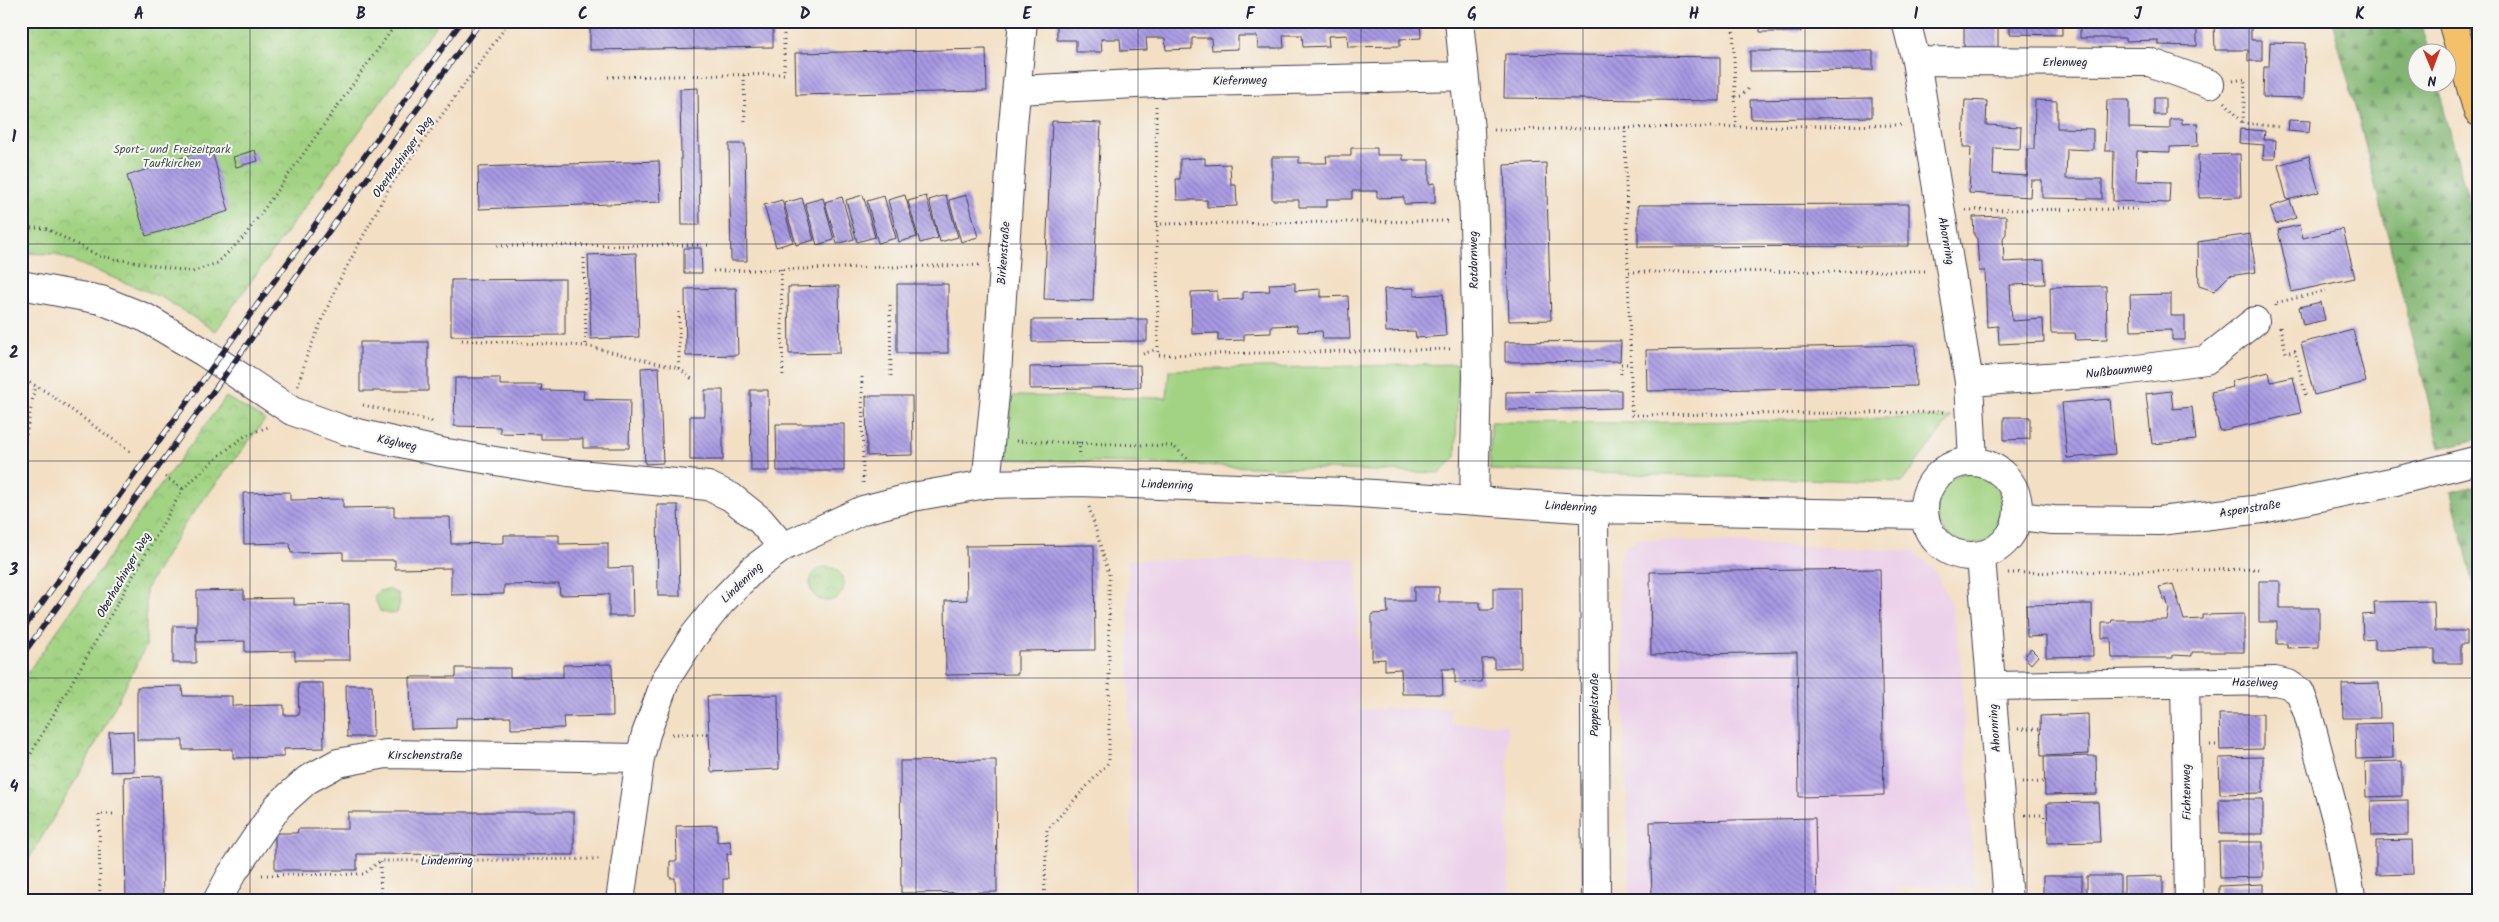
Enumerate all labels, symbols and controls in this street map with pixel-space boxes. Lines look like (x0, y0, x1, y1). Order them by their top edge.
text: A (134, 2, 144, 27)
text: B (356, 2, 366, 27)
text: C (578, 2, 588, 27)
text: D (800, 2, 811, 27)
text: E (1023, 2, 1033, 27)
text: F (1246, 2, 1256, 27)
text: G (1467, 2, 1477, 27)
text: H (1689, 2, 1699, 27)
text: I (1914, 2, 1919, 27)
text: J (2134, 2, 2143, 27)
text: K (2355, 2, 2365, 27)
north arrow (2406, 42, 2456, 92)
street label: Erlenweg (2043, 53, 2088, 72)
text: N (2427, 69, 2437, 91)
street label: Kiefernweg (1212, 71, 1268, 91)
street label: Oberhachinger Weg (368, 112, 439, 202)
text: 1 (12, 125, 17, 150)
park label: Sport- und Freizeitpark Taufkirchen (113, 140, 231, 173)
street label: Ahornring (1932, 215, 1960, 267)
street label: Birkenstraße (992, 220, 1016, 285)
street label: Rotdornweg (1464, 231, 1484, 289)
text: 2 (9, 341, 19, 366)
street label: Nußbaumweg (2085, 358, 2154, 384)
street label: Köglweg (375, 430, 419, 457)
street label: Lindenring (1140, 475, 1194, 495)
street label: Aspenstraße (2218, 495, 2283, 523)
street label: Lindenring (1544, 496, 1598, 518)
street label: Oberhachinger Weg (92, 528, 156, 622)
text: 3 (9, 558, 19, 583)
street label: Lindenring (717, 558, 768, 608)
street label: Pappelstraße (1585, 673, 1604, 737)
street label: Haselweg (2232, 673, 2279, 693)
street label: Ahornring (1984, 703, 2006, 753)
street label: Kirschenstraße (388, 746, 463, 765)
street label: Fichtenweg (2177, 763, 2197, 820)
text: 4 (10, 775, 19, 800)
street label: Lindenring (421, 851, 474, 871)

